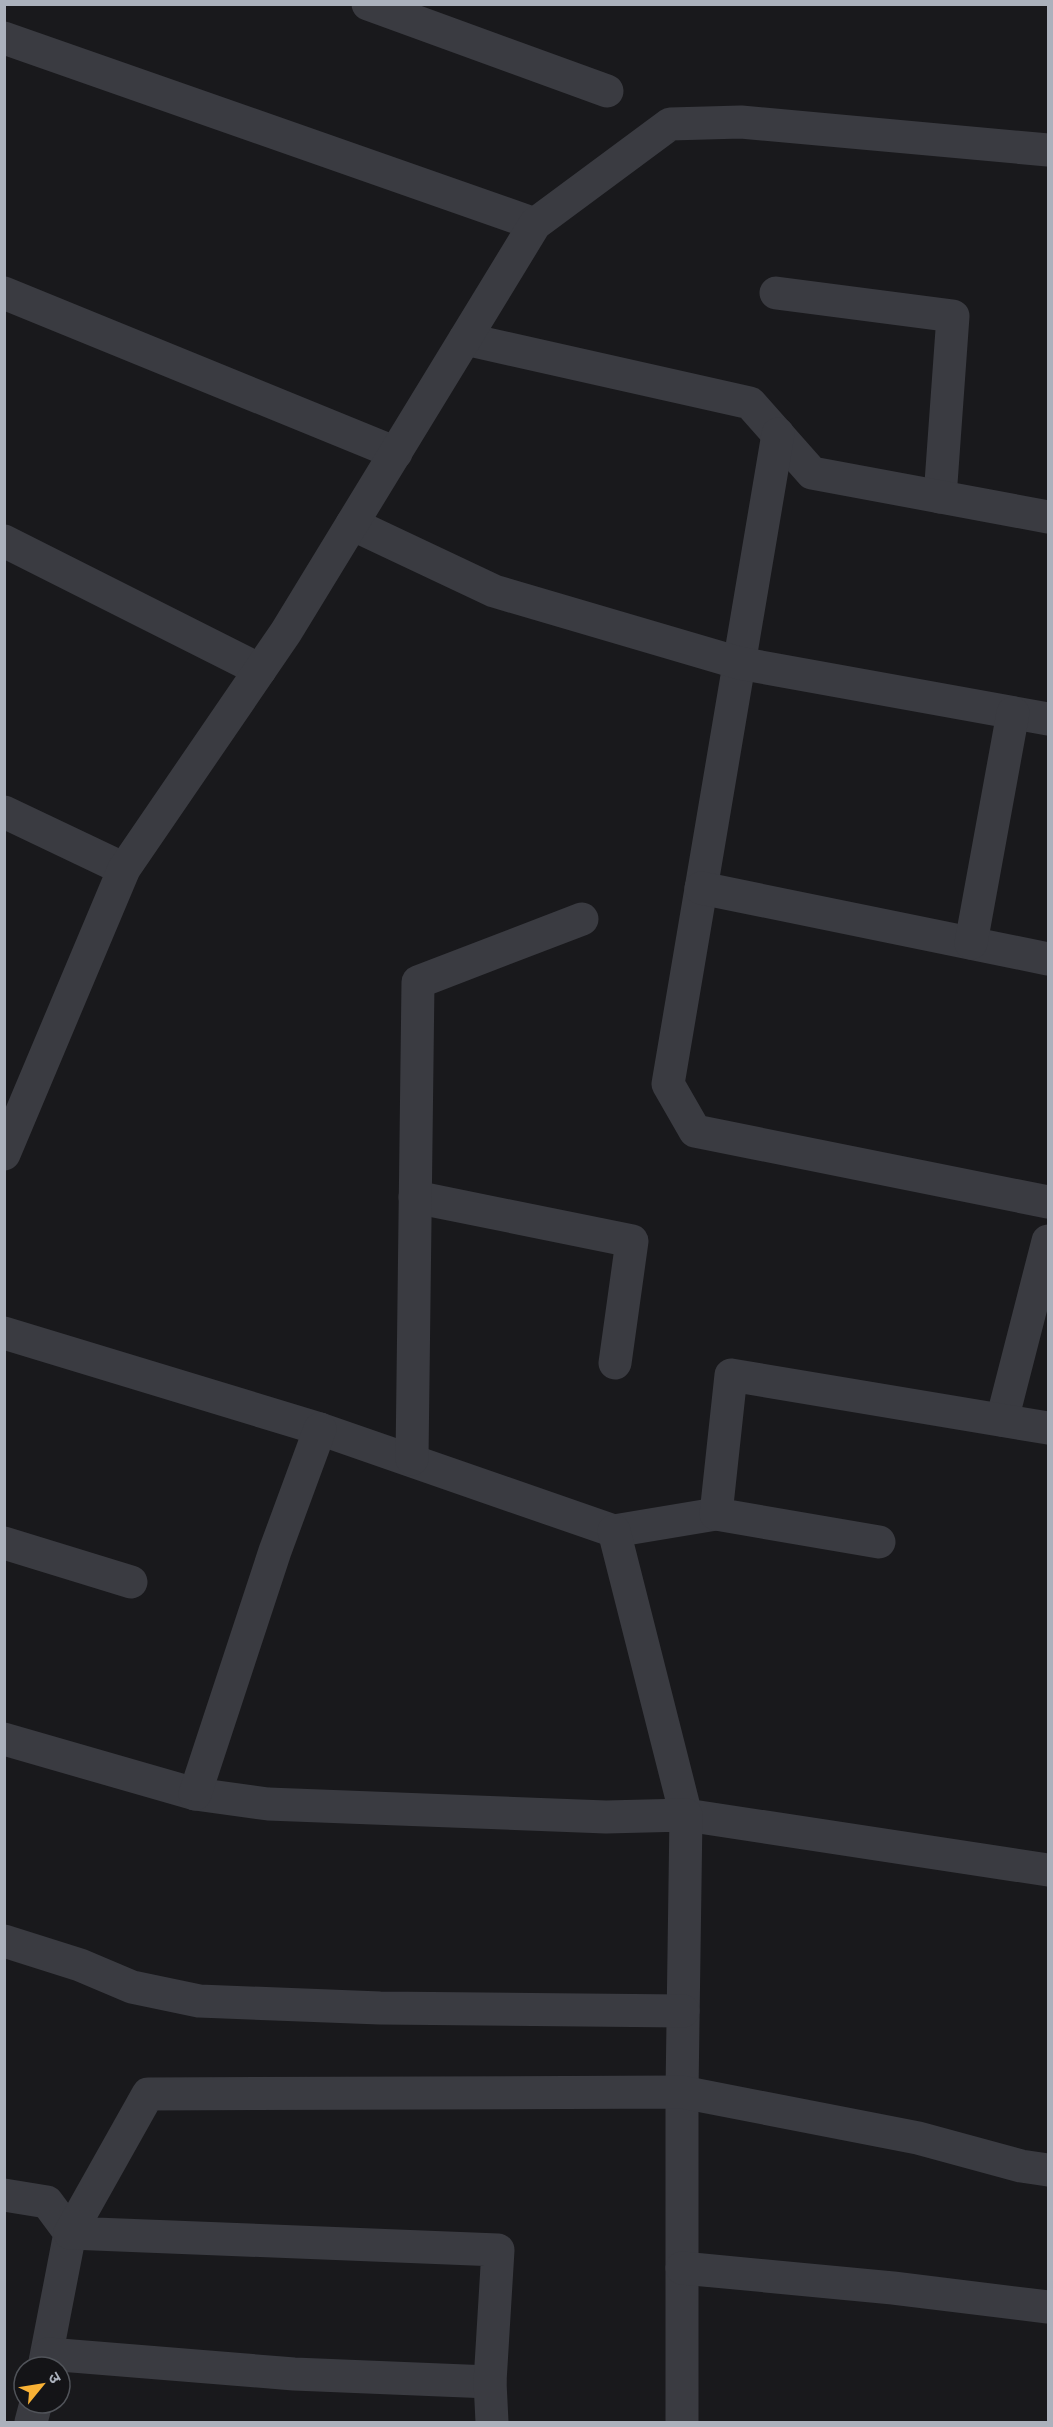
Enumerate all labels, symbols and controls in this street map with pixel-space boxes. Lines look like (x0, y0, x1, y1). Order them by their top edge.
north arrow (12, 2355, 72, 2415)
text: उ (45, 2368, 66, 2387)

